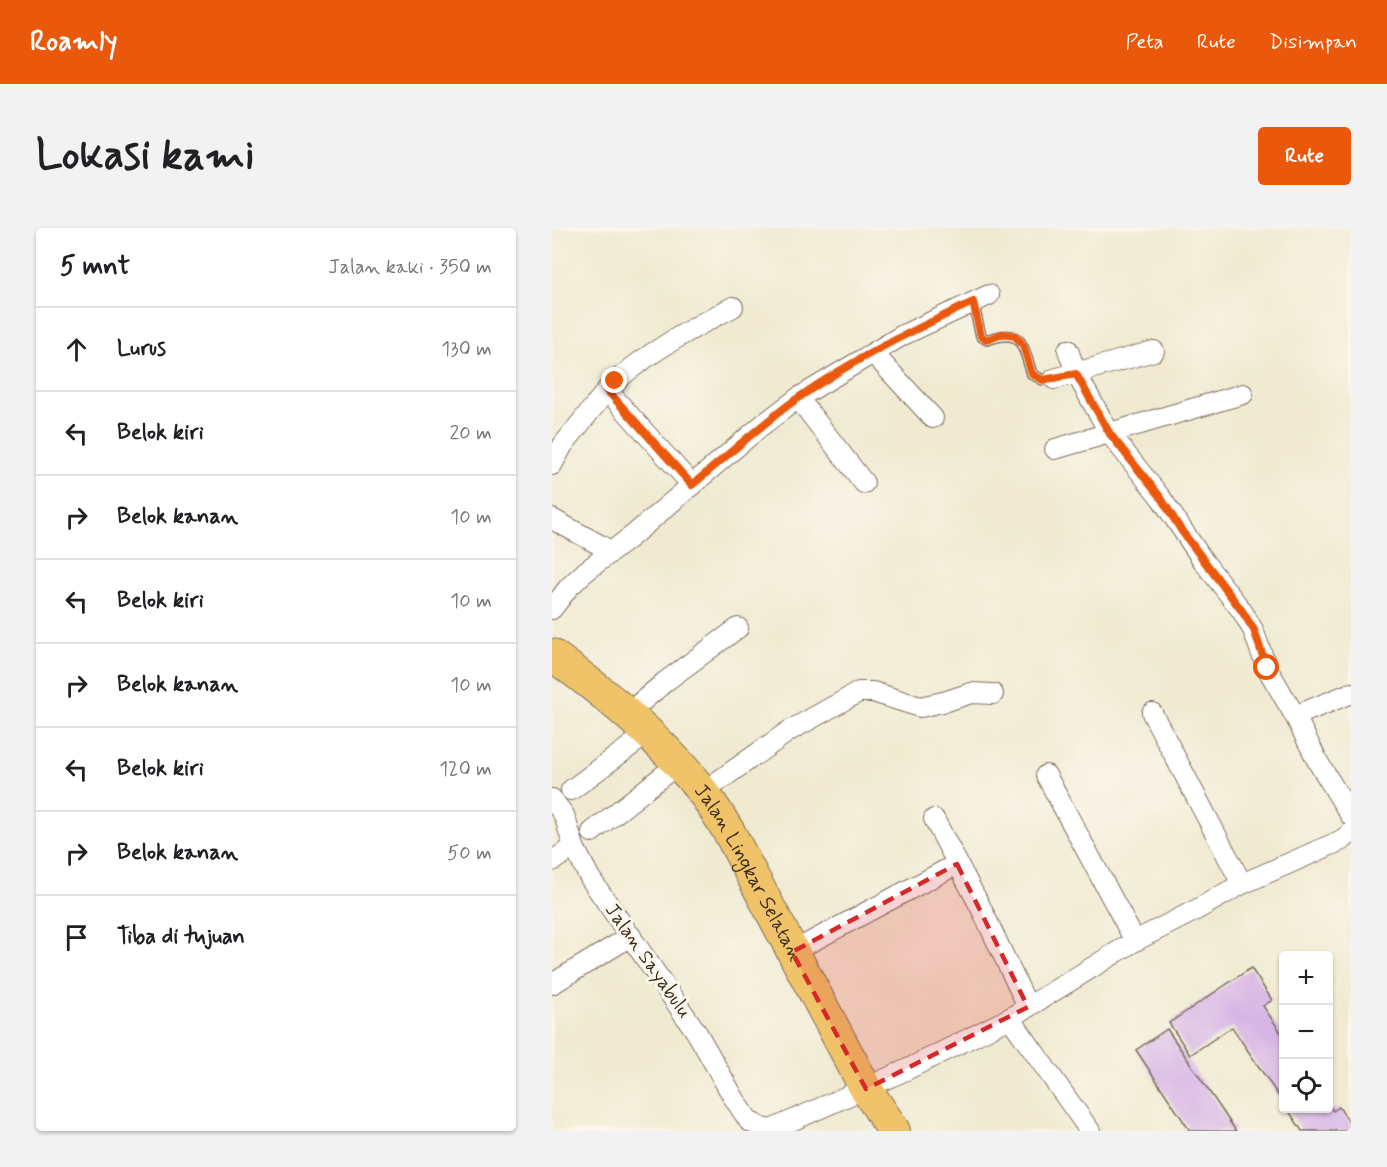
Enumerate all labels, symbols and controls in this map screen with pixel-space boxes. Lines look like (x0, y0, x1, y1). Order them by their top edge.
text: Roamly (30, 24, 118, 61)
text: Peta (1126, 28, 1164, 56)
text: Rute (1197, 28, 1236, 56)
text: Disimpan (1269, 28, 1357, 56)
button: Rute (1258, 127, 1351, 185)
text: Lokasi kami (36, 129, 255, 184)
text: 5 mnt (60, 250, 130, 284)
text: Jalan kaki · 350 m (328, 254, 492, 281)
icon: ahead (60, 333, 93, 366)
text: Lurus (117, 335, 166, 363)
text: 130 m (441, 336, 492, 363)
route end (601, 367, 627, 393)
icon: left (60, 417, 93, 450)
text: Belok kiri (117, 419, 204, 447)
text: 20 m (449, 420, 492, 447)
icon: right (60, 501, 93, 534)
text: Belok kanan (117, 503, 238, 531)
text: 10 m (450, 504, 492, 531)
icon: left (60, 585, 93, 618)
text: Belok kiri (117, 587, 204, 615)
text: 10 m (450, 588, 492, 615)
route start (1253, 654, 1279, 680)
icon: right (60, 669, 93, 702)
text: Belok kanan (117, 671, 238, 699)
text: 10 m (450, 672, 492, 699)
icon: left (60, 753, 93, 786)
text: Belok kiri (117, 755, 204, 783)
text: 120 m (439, 756, 492, 783)
street label: Jalan Lingkar Selatan (688, 778, 809, 966)
icon: right (60, 837, 93, 870)
text: Belok kanan (117, 839, 238, 867)
text: 50 m (447, 840, 492, 867)
street label: Jalan Sayabulu (598, 898, 698, 1024)
icon: arrive (60, 921, 93, 954)
text: Tiba di tujuan (117, 923, 245, 951)
map controls (1279, 951, 1333, 1113)
button: + (1279, 951, 1333, 1005)
button: − (1279, 1005, 1333, 1059)
button: locate (1279, 1059, 1333, 1113)

